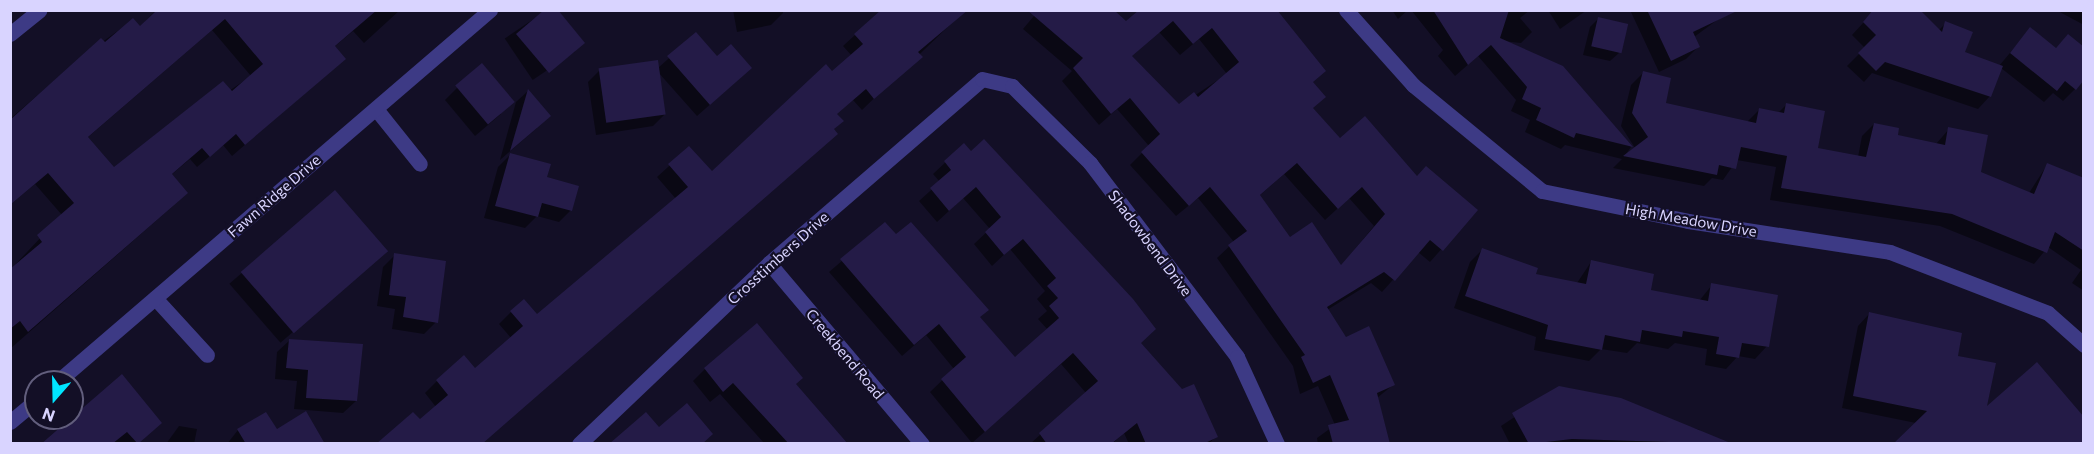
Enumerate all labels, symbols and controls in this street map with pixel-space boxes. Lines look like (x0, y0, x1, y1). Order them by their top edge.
street label: Fawn Ridge Drive (224, 151, 324, 241)
street label: Shadowbend Drive (1104, 187, 1196, 299)
street label: High Meadow Drive (1624, 200, 1758, 240)
street label: Crosstimbers Drive (724, 208, 832, 308)
street label: Creekbend Road (802, 305, 888, 403)
north arrow (24, 370, 84, 430)
text: N (39, 405, 57, 426)

